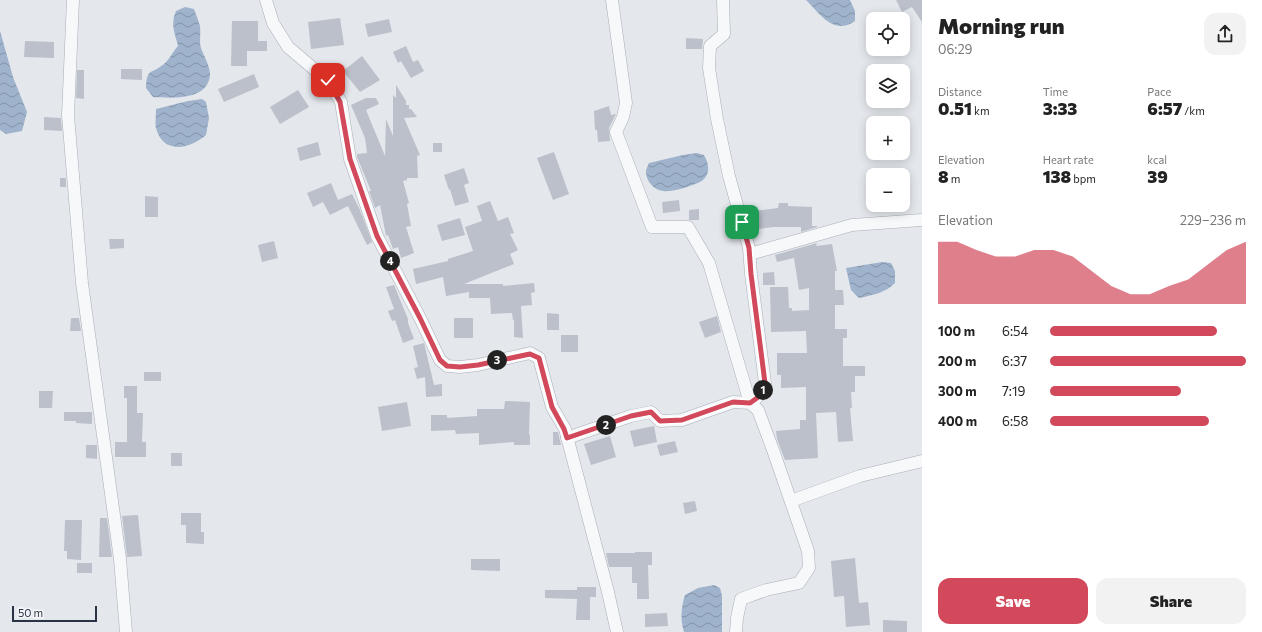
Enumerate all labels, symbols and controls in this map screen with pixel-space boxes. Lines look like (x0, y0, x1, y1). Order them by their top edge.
map controls (866, 12, 910, 212)
button: locate (866, 12, 910, 56)
text: Morning run (938, 12, 1065, 39)
button: share (1204, 13, 1246, 55)
text: 06:29 (938, 41, 973, 57)
pin (311, 63, 345, 97)
button: layers (866, 64, 910, 108)
icon: check (317, 69, 339, 91)
text: Distance (938, 85, 982, 98)
text: Time (1043, 85, 1068, 98)
text: Pace (1147, 85, 1171, 98)
text: 0.51 (938, 98, 972, 119)
text: 3:33 (1043, 98, 1077, 119)
text: 6:57 (1147, 98, 1182, 119)
text: km (972, 104, 990, 117)
text: /km (1182, 104, 1205, 117)
button: + (866, 116, 910, 160)
text: Elevation (938, 153, 984, 166)
text: Heart rate (1043, 153, 1094, 166)
text: kcal (1147, 153, 1167, 166)
text: 8 (938, 166, 949, 187)
text: 138 (1043, 166, 1071, 187)
text: 39 (1147, 166, 1168, 187)
button: − (866, 168, 910, 212)
text: m (949, 172, 960, 185)
text: bpm (1071, 172, 1096, 185)
pin (725, 205, 759, 239)
icon: arrive (731, 211, 753, 233)
text: Elevation (938, 212, 993, 228)
text: 229–236 m (1180, 212, 1246, 228)
pin: 4 (380, 251, 400, 271)
text: 4 (387, 254, 393, 267)
text: 100 m (938, 323, 975, 339)
text: 6:54 (1002, 323, 1028, 339)
pin: 3 (487, 350, 507, 370)
text: 3 (494, 353, 500, 366)
text: 200 m (938, 353, 976, 369)
text: 6:37 (1002, 353, 1027, 369)
pin: 1 (753, 380, 773, 400)
text: 1 (761, 383, 765, 396)
text: 300 m (938, 383, 977, 399)
text: 7:19 (1002, 383, 1025, 399)
text: 400 m (938, 413, 977, 429)
text: 6:58 (1002, 413, 1028, 429)
pin: 2 (596, 415, 616, 435)
text: 2 (603, 418, 609, 431)
button: Save (938, 578, 1088, 624)
button: Share (1096, 578, 1246, 624)
scale bar (12, 604, 97, 623)
text: 50 m (18, 606, 43, 619)

